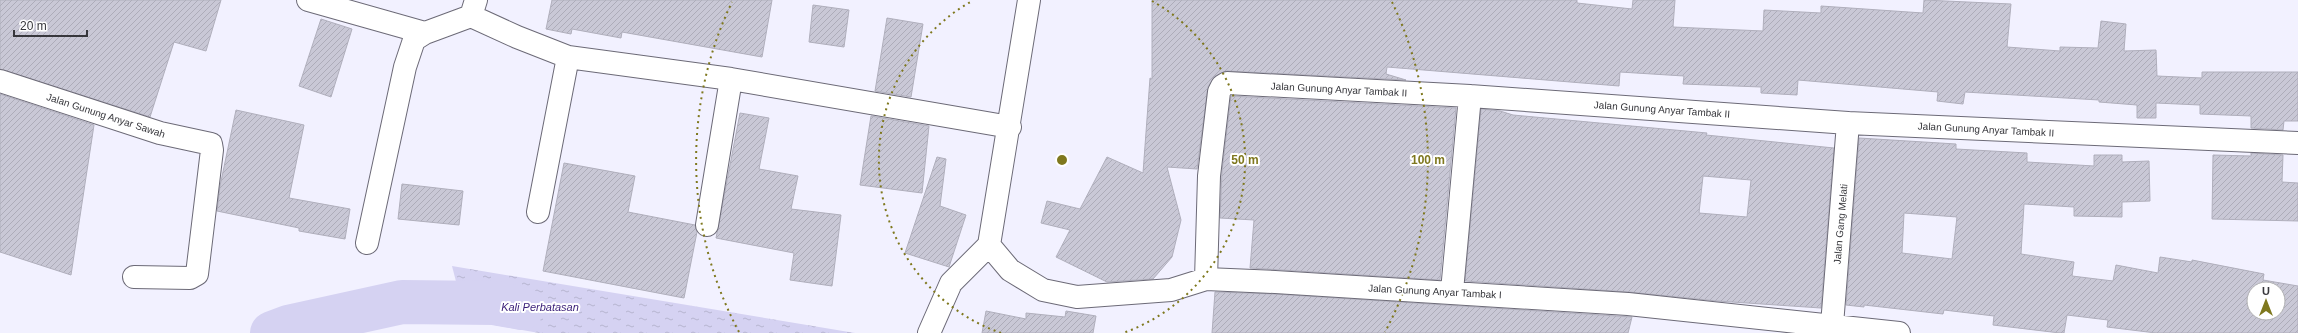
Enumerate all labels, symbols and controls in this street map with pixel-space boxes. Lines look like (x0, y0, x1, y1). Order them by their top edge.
scale bar (14, 12, 87, 38)
text: 20 m (20, 19, 47, 33)
street label: Jalan Gunung Anyar Tambak II (1270, 80, 1407, 99)
street label: Jalan Gunung Anyar Sawah (45, 91, 167, 140)
street label: Jalan Gunung Anyar Tambak II (1593, 99, 1730, 120)
street label: Jalan Gunung Anyar Tambak II (1917, 120, 2054, 139)
centre of rings (1055, 153, 1069, 167)
text: 50 m (1231, 153, 1259, 167)
text: 100 m (1411, 153, 1445, 167)
street label: Jalan Gang Melati (1832, 183, 1849, 265)
north arrow (2246, 281, 2286, 321)
street label: Jalan Gunung Anyar Tambak I (1368, 283, 1502, 300)
text: U (2262, 285, 2270, 297)
water label: Kali Perbatasan (501, 301, 579, 313)

